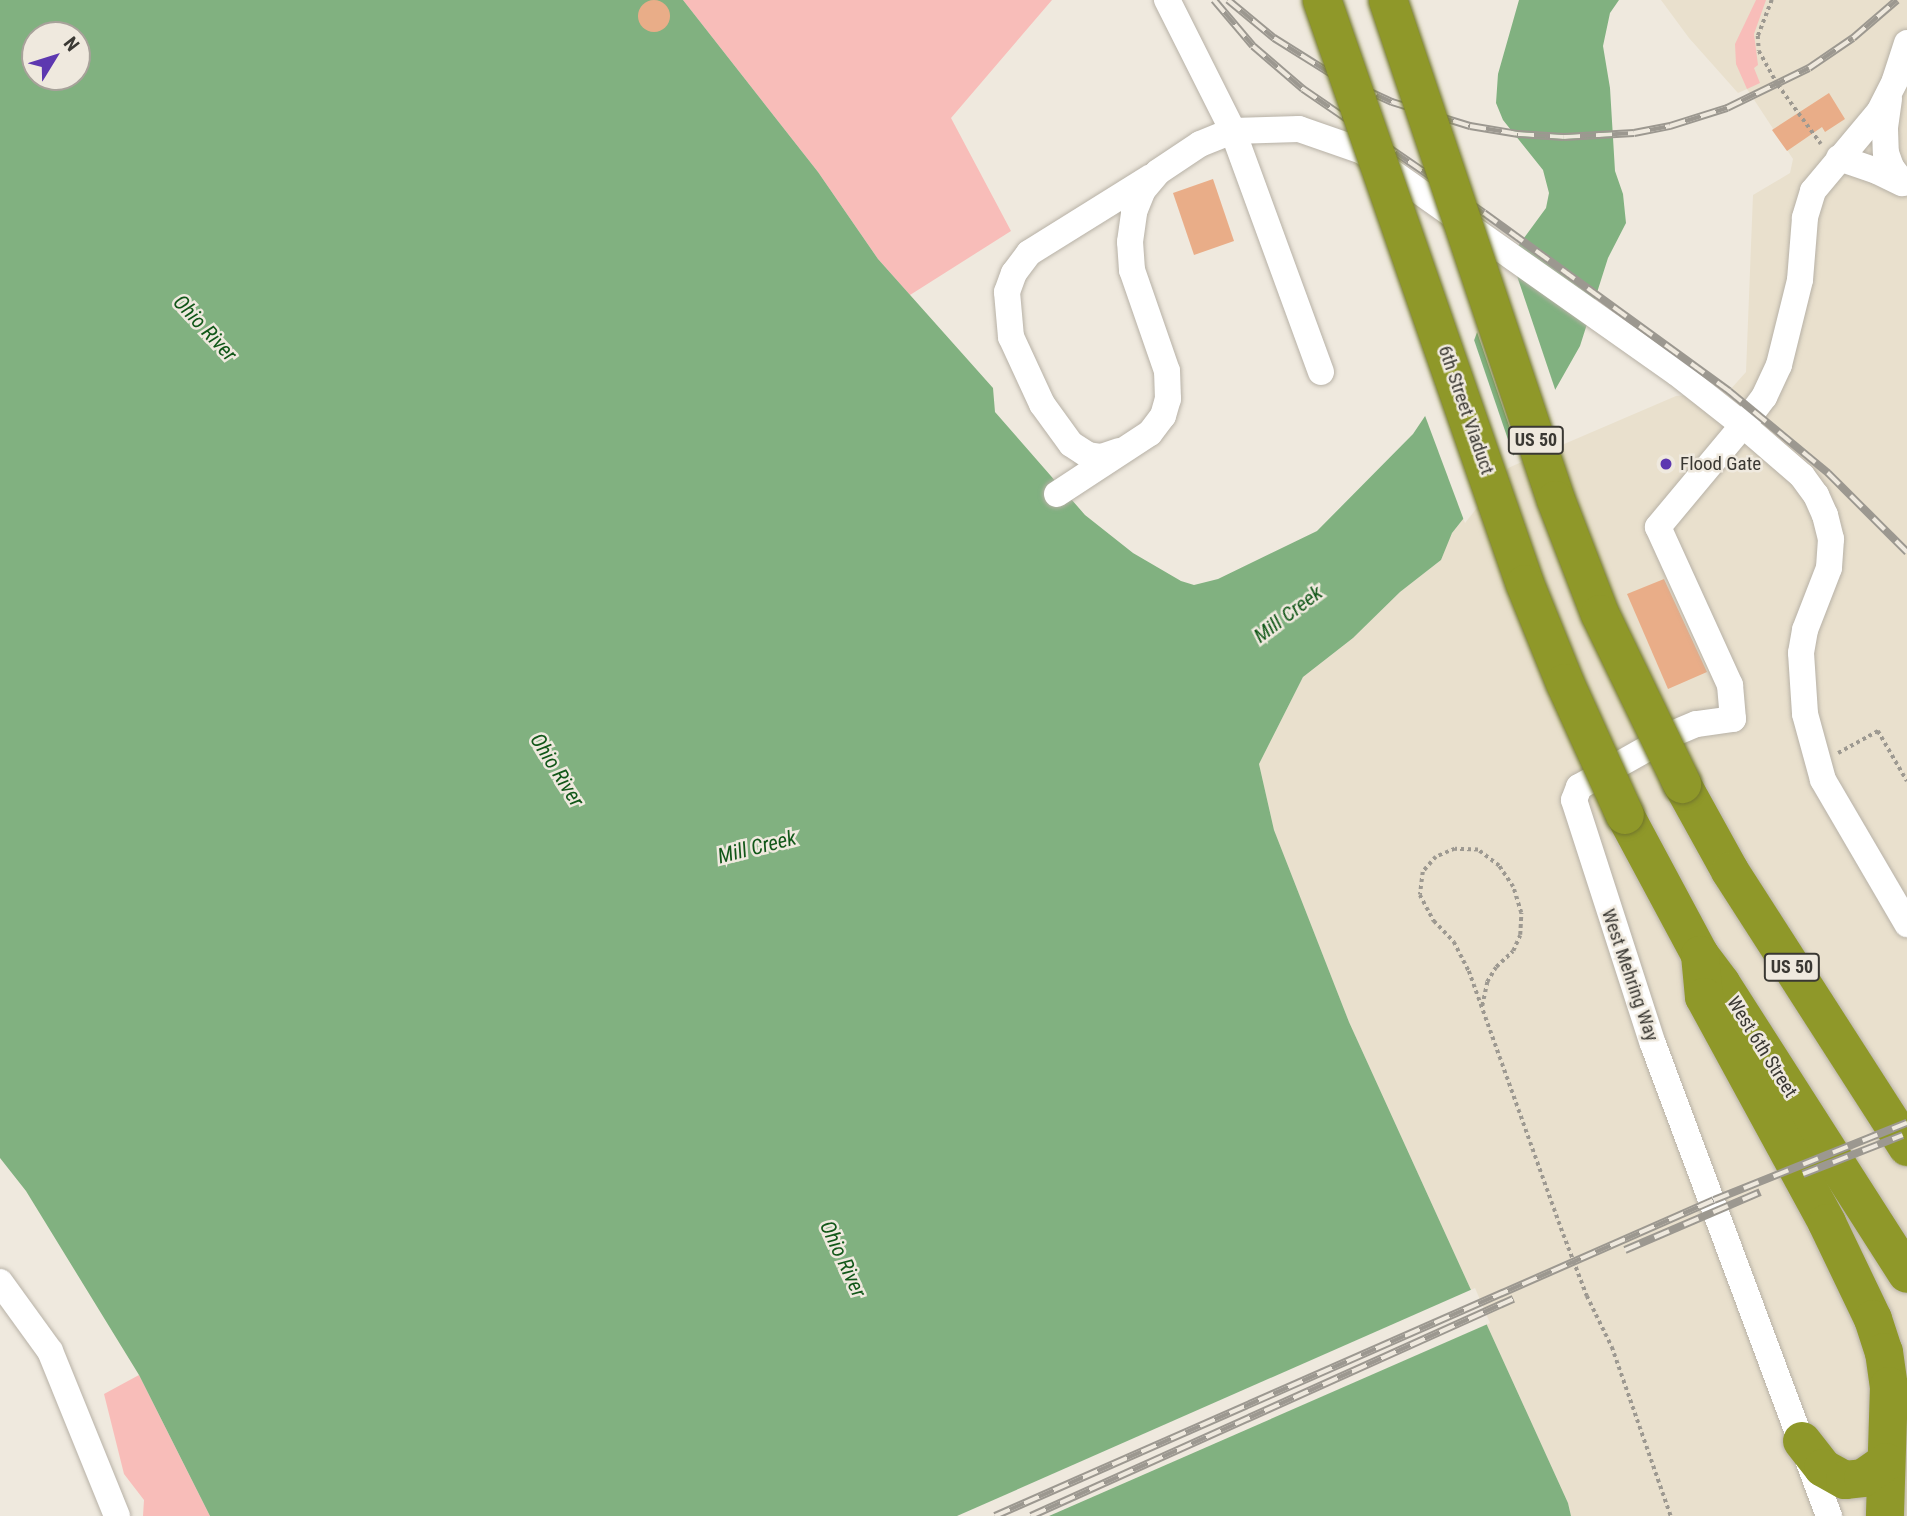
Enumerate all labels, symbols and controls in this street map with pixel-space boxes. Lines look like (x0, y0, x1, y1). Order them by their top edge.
north arrow (21, 21, 91, 91)
text: N (59, 32, 84, 56)
water label: Ohio River (168, 290, 242, 366)
street label: 6th Street Viaduct (1433, 343, 1499, 477)
road number: US 50 (1506, 426, 1566, 454)
place label: Flood Gate (1680, 453, 1761, 475)
marker: Flood Gate (1658, 456, 1674, 472)
water label: Mill Creek (1248, 580, 1328, 648)
water label: Ohio River (525, 729, 589, 811)
water label: Mill Creek (715, 825, 799, 869)
street label: West Mehring Way (1597, 906, 1663, 1044)
road number: US 50 (1762, 952, 1822, 982)
street label: West 6th Street (1722, 992, 1802, 1102)
water label: Ohio River (814, 1217, 872, 1301)

